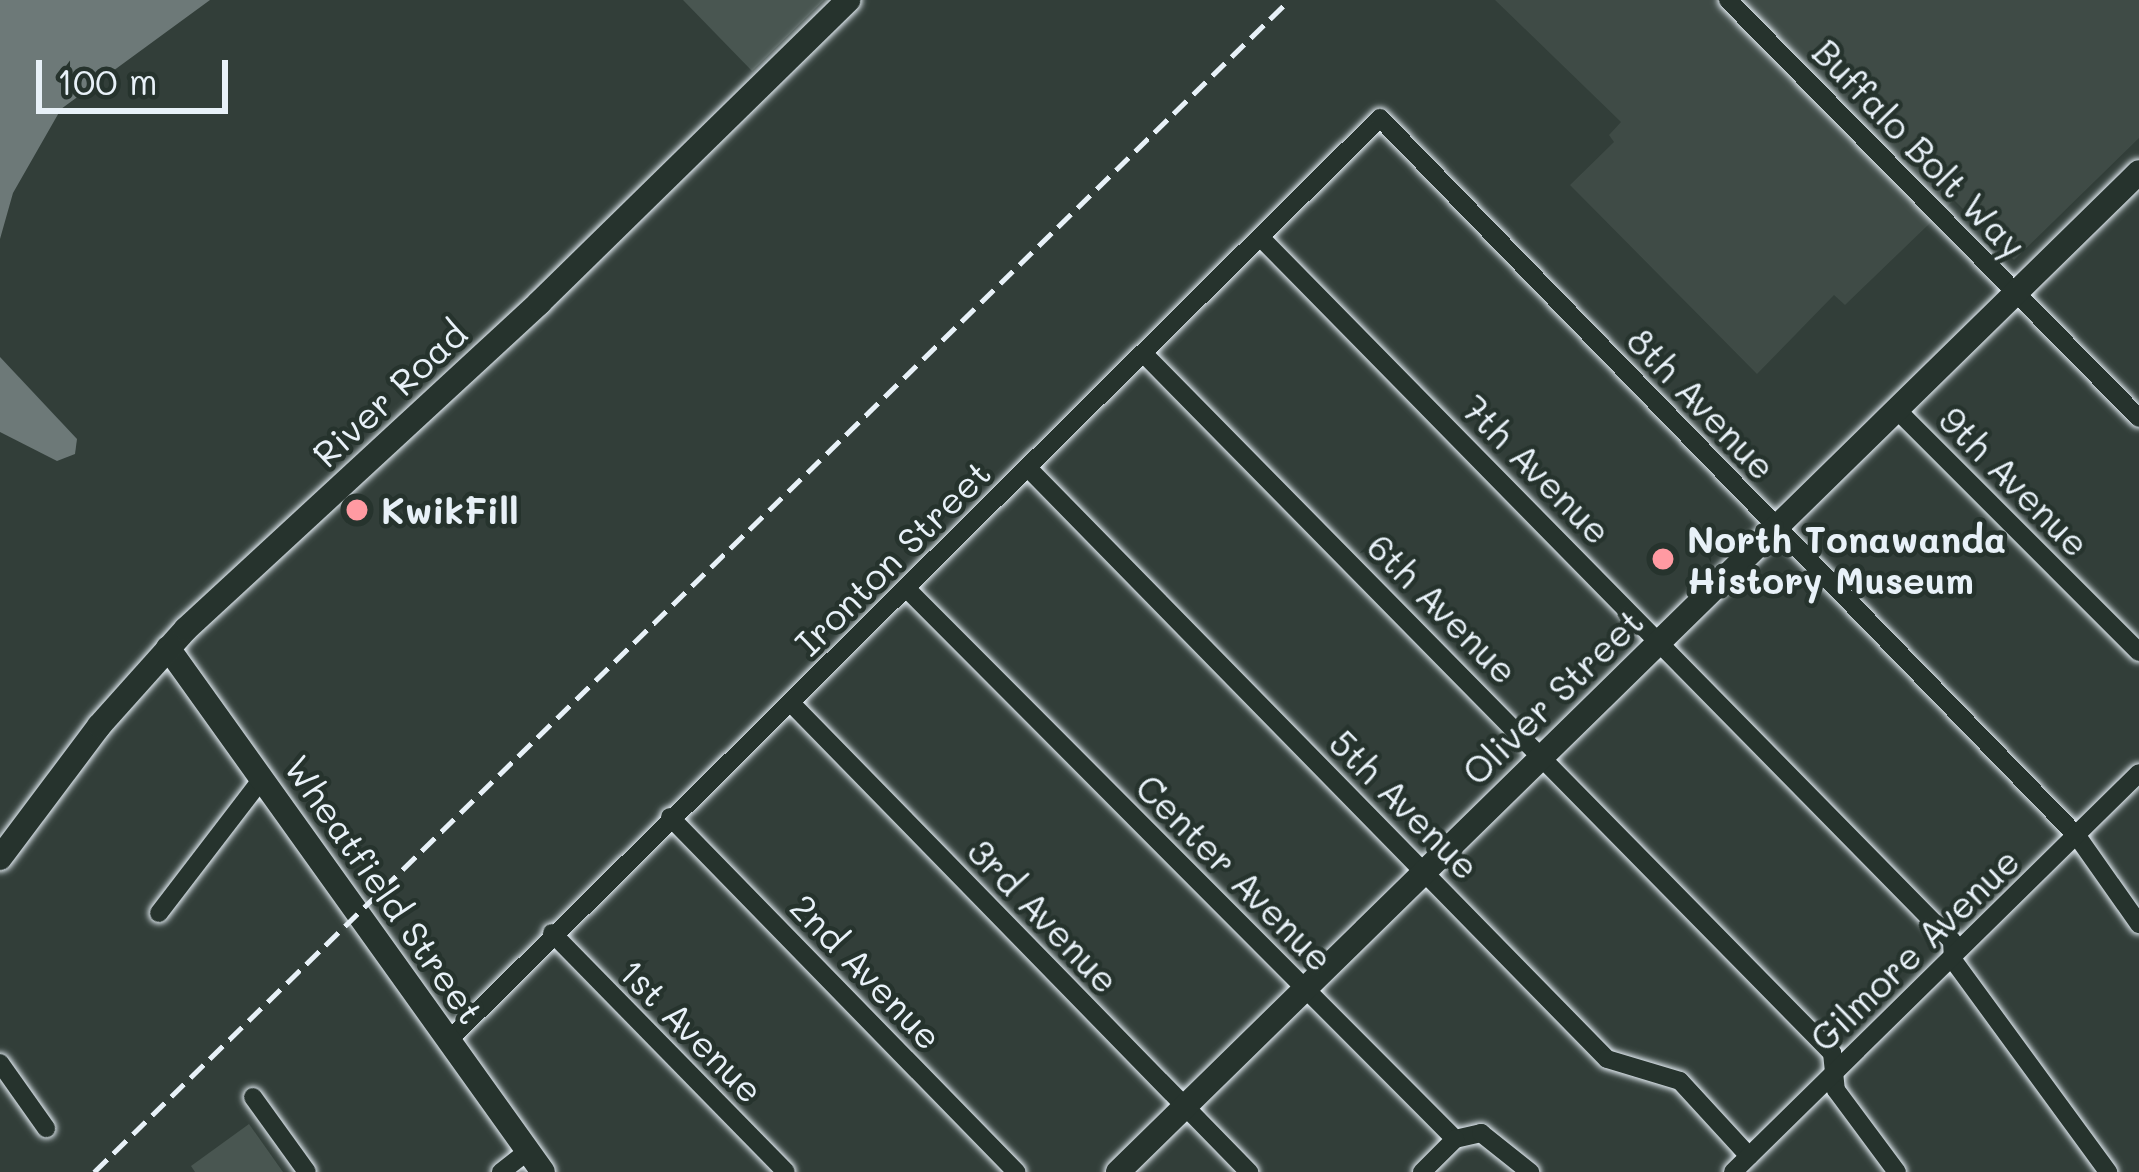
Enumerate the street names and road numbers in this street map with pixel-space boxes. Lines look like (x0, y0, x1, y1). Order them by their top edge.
street label: Buffalo Bolt Way (1805, 30, 2035, 266)
street label: River Road (303, 311, 475, 475)
street label: 8th Avenue (1619, 318, 1785, 488)
street label: 7th Avenue (1454, 386, 1620, 552)
street label: 9th Avenue (1931, 397, 2099, 565)
street label: Ironton Street (785, 450, 999, 664)
street label: 6th Avenue (1359, 524, 1527, 692)
street label: Oliver Street (1453, 599, 1651, 793)
street label: 5th Avenue (1321, 720, 1489, 888)
street label: Wheatfield Street (276, 746, 494, 1032)
street label: Center Avenue (1128, 765, 1342, 979)
street label: 3rd Avenue (960, 829, 1128, 1001)
street label: Gilmore Avenue (1801, 839, 2027, 1059)
street label: 2nd Avenue (782, 884, 952, 1058)
street label: 1st Avenue (611, 949, 773, 1111)

